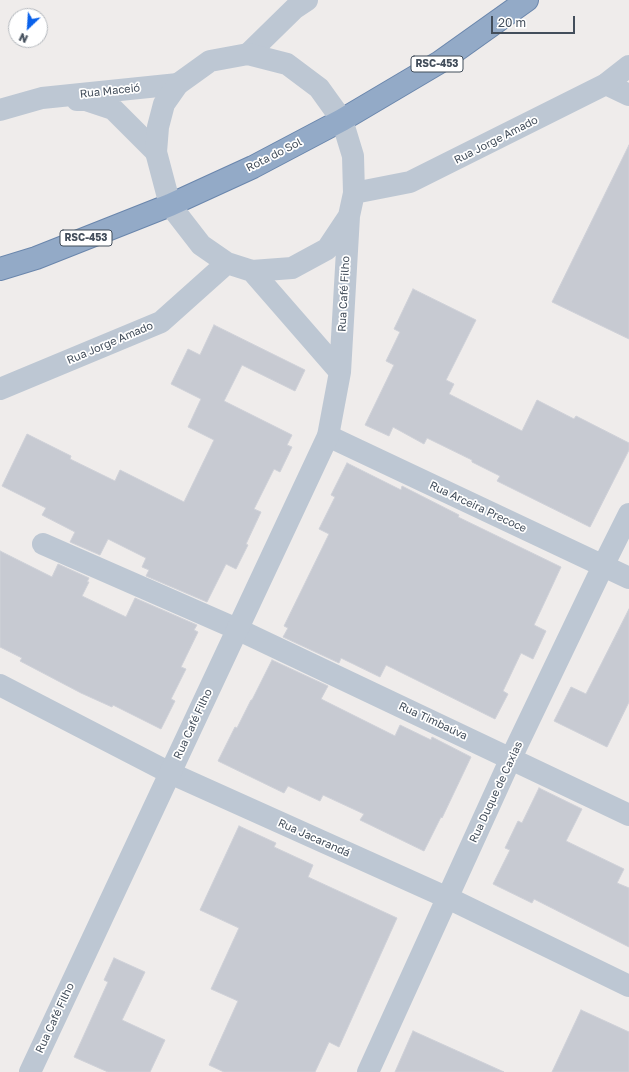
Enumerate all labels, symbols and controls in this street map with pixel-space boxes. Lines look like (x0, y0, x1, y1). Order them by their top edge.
north arrow (8, 8, 48, 48)
scale bar (493, 8, 577, 34)
text: 20 m (498, 15, 526, 30)
text: N (17, 31, 30, 46)
road number: RSC-453 (411, 56, 463, 72)
street label: Rua Maceió (79, 81, 141, 101)
street label: Rua Jorge Amado (452, 113, 540, 167)
street label: Rota do Sol (244, 135, 304, 175)
road number: RSC-453 (60, 230, 112, 246)
street label: Rua Café Filho (335, 256, 353, 332)
street label: Rua Jorge Amado (65, 319, 155, 367)
street label: Rua Arceira Precoce (427, 479, 529, 535)
street label: Rua Café Filho (171, 687, 215, 761)
street label: Rua Timbaúva (397, 699, 469, 743)
street label: Rua Duque de Caxias (467, 739, 525, 845)
street label: Rua Jacarandá (276, 816, 352, 860)
street label: Rua Café Filho (33, 981, 77, 1055)

